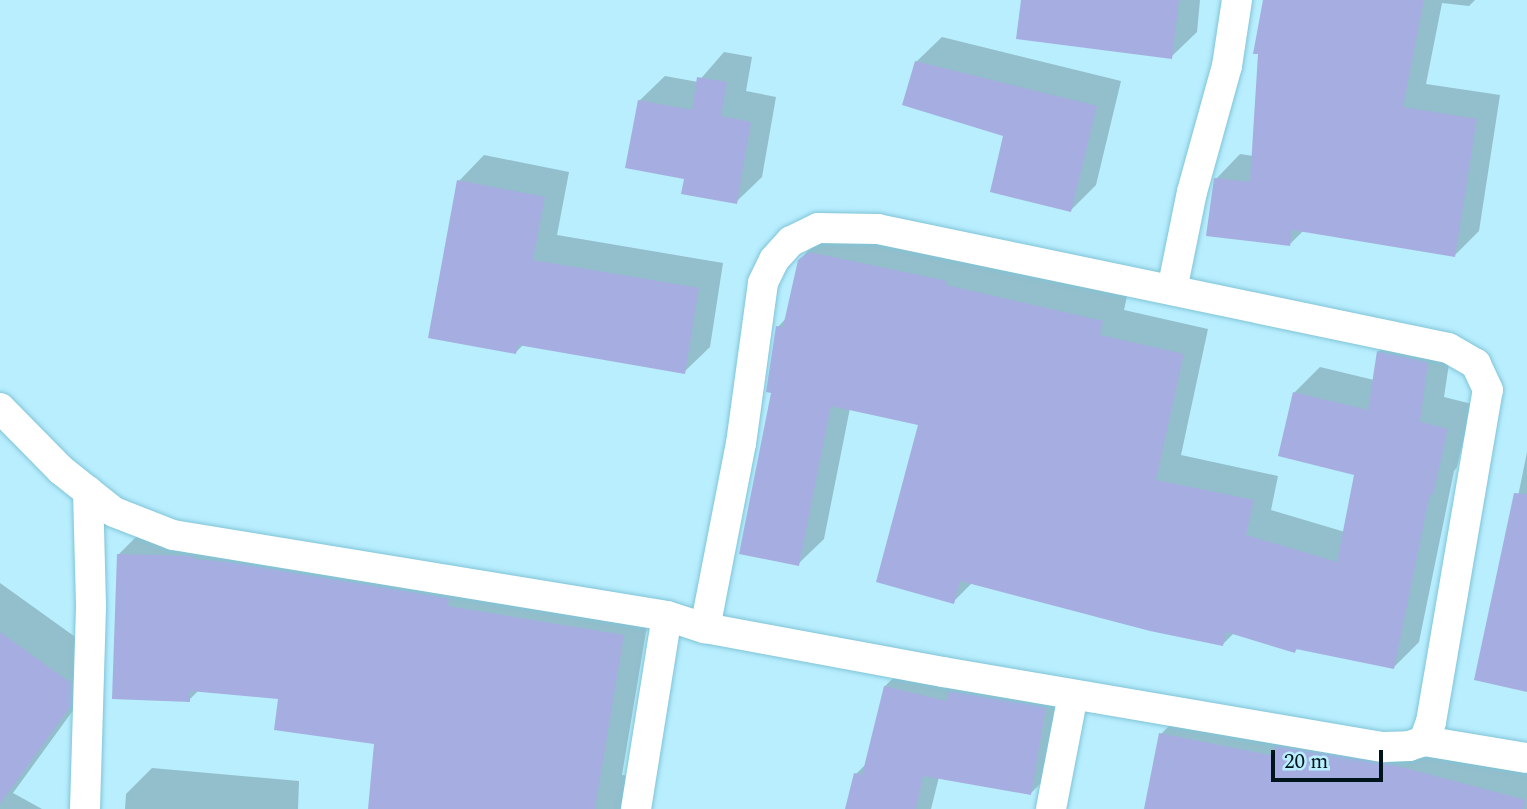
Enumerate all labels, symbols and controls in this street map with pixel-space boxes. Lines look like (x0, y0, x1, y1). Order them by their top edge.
scale bar (1275, 736, 1387, 780)
text: 20 m (1284, 746, 1328, 778)

